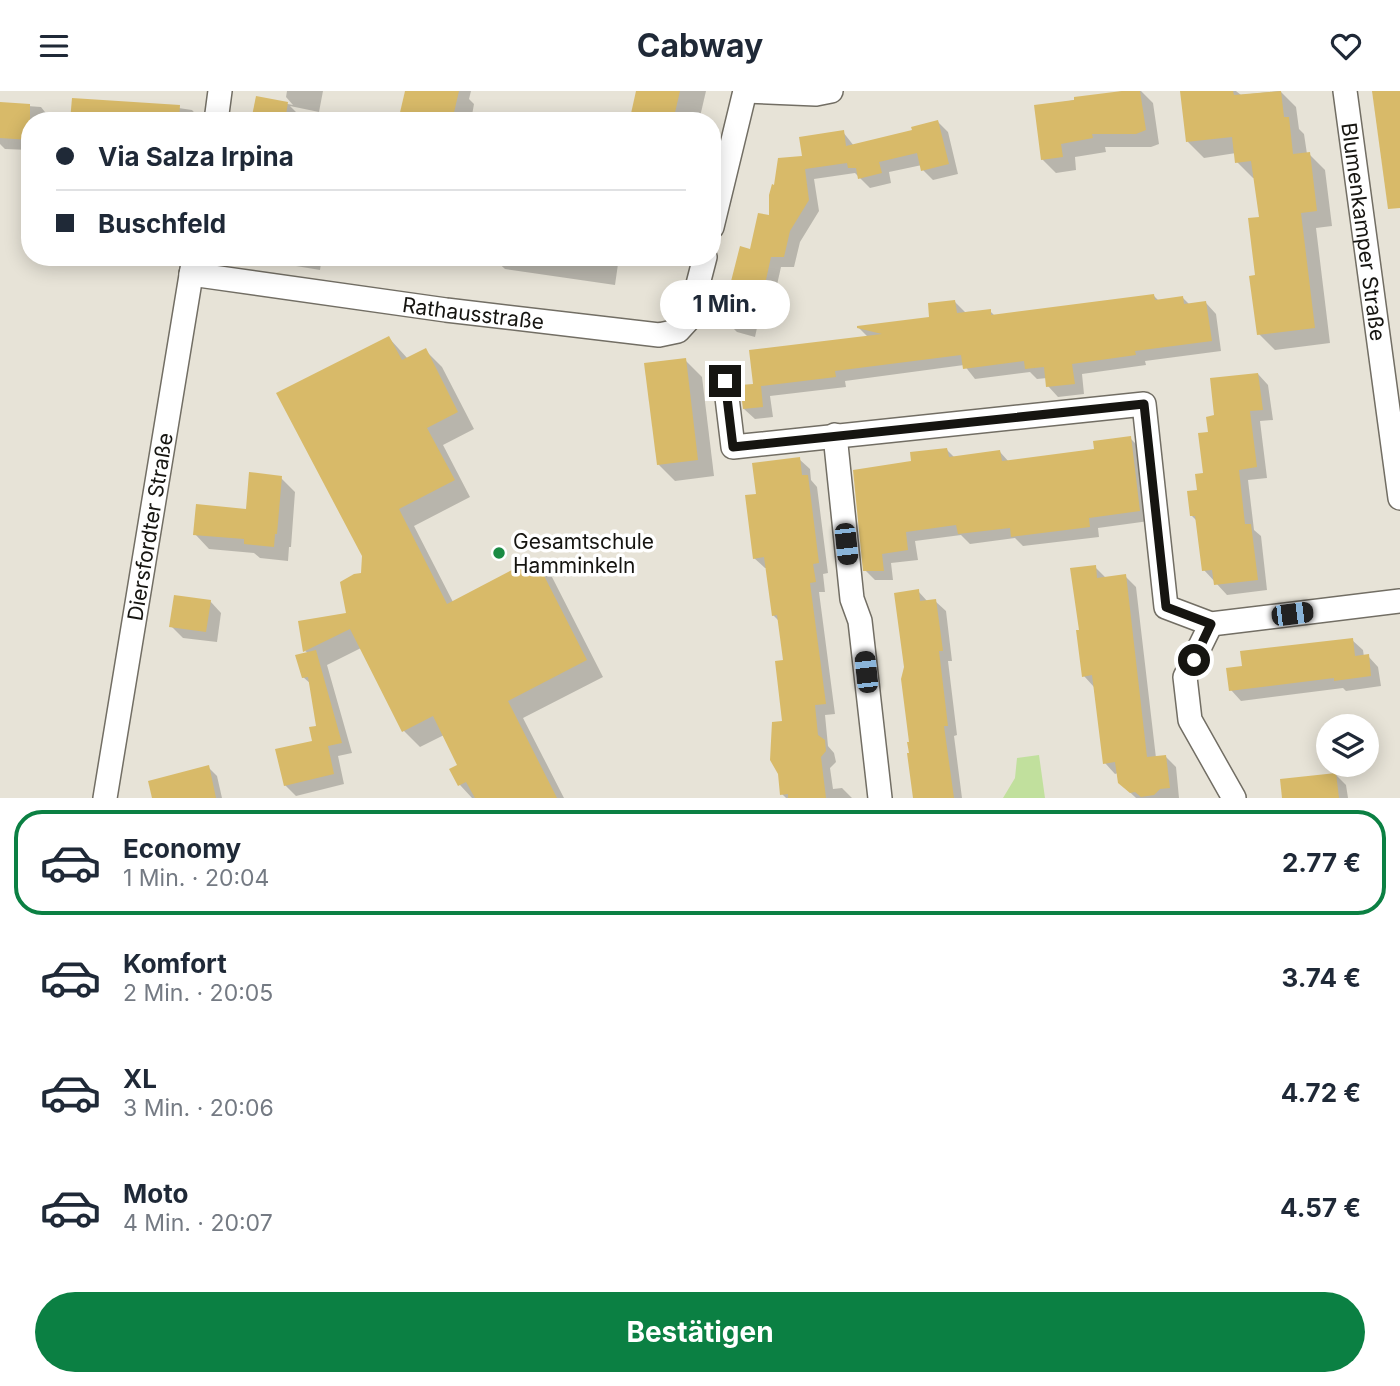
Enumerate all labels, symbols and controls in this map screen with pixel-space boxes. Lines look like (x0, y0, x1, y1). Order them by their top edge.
text: Cabway (637, 26, 763, 65)
icon: menu (35, 27, 73, 65)
icon: heart (1327, 27, 1365, 65)
street label: Blumenkamper Straße (1337, 121, 1391, 343)
text: Via Salza Irpina (98, 141, 294, 172)
text: Buschfeld (98, 208, 226, 239)
callout: 1 Min. (660, 279, 790, 329)
text: 1 Min. (692, 290, 758, 318)
street label: Rathausstraße (401, 291, 546, 334)
route end (709, 365, 741, 397)
street label: Diersfordter Straße (122, 431, 177, 622)
car (834, 522, 859, 566)
place label: Gesamtschule Hamminkeln (513, 529, 654, 578)
marker: Gesamtschule Hamminkeln (491, 545, 507, 561)
car (1270, 601, 1315, 627)
route start (1178, 644, 1210, 676)
car (854, 650, 879, 694)
map controls (1316, 714, 1379, 777)
button: layers (1316, 714, 1379, 777)
icon: car (39, 831, 102, 894)
text: Economy (123, 833, 241, 864)
text: 2.77 € (1282, 847, 1361, 878)
text: 1 Min. · 20:04 (123, 864, 269, 892)
icon: car (39, 946, 102, 1009)
text: Komfort (123, 948, 227, 979)
text: 3.74 € (1282, 962, 1361, 993)
text: 2 Min. · 20:05 (123, 979, 273, 1007)
icon: car (39, 1061, 102, 1124)
text: XL (123, 1063, 157, 1094)
text: 4.72 € (1281, 1077, 1361, 1108)
text: 3 Min. · 20:06 (123, 1094, 274, 1122)
icon: car (39, 1176, 102, 1239)
text: Moto (123, 1178, 188, 1209)
text: 4.57 € (1280, 1192, 1361, 1223)
text: 4 Min. · 20:07 (123, 1209, 273, 1237)
button: Bestätigen (35, 1292, 1365, 1372)

